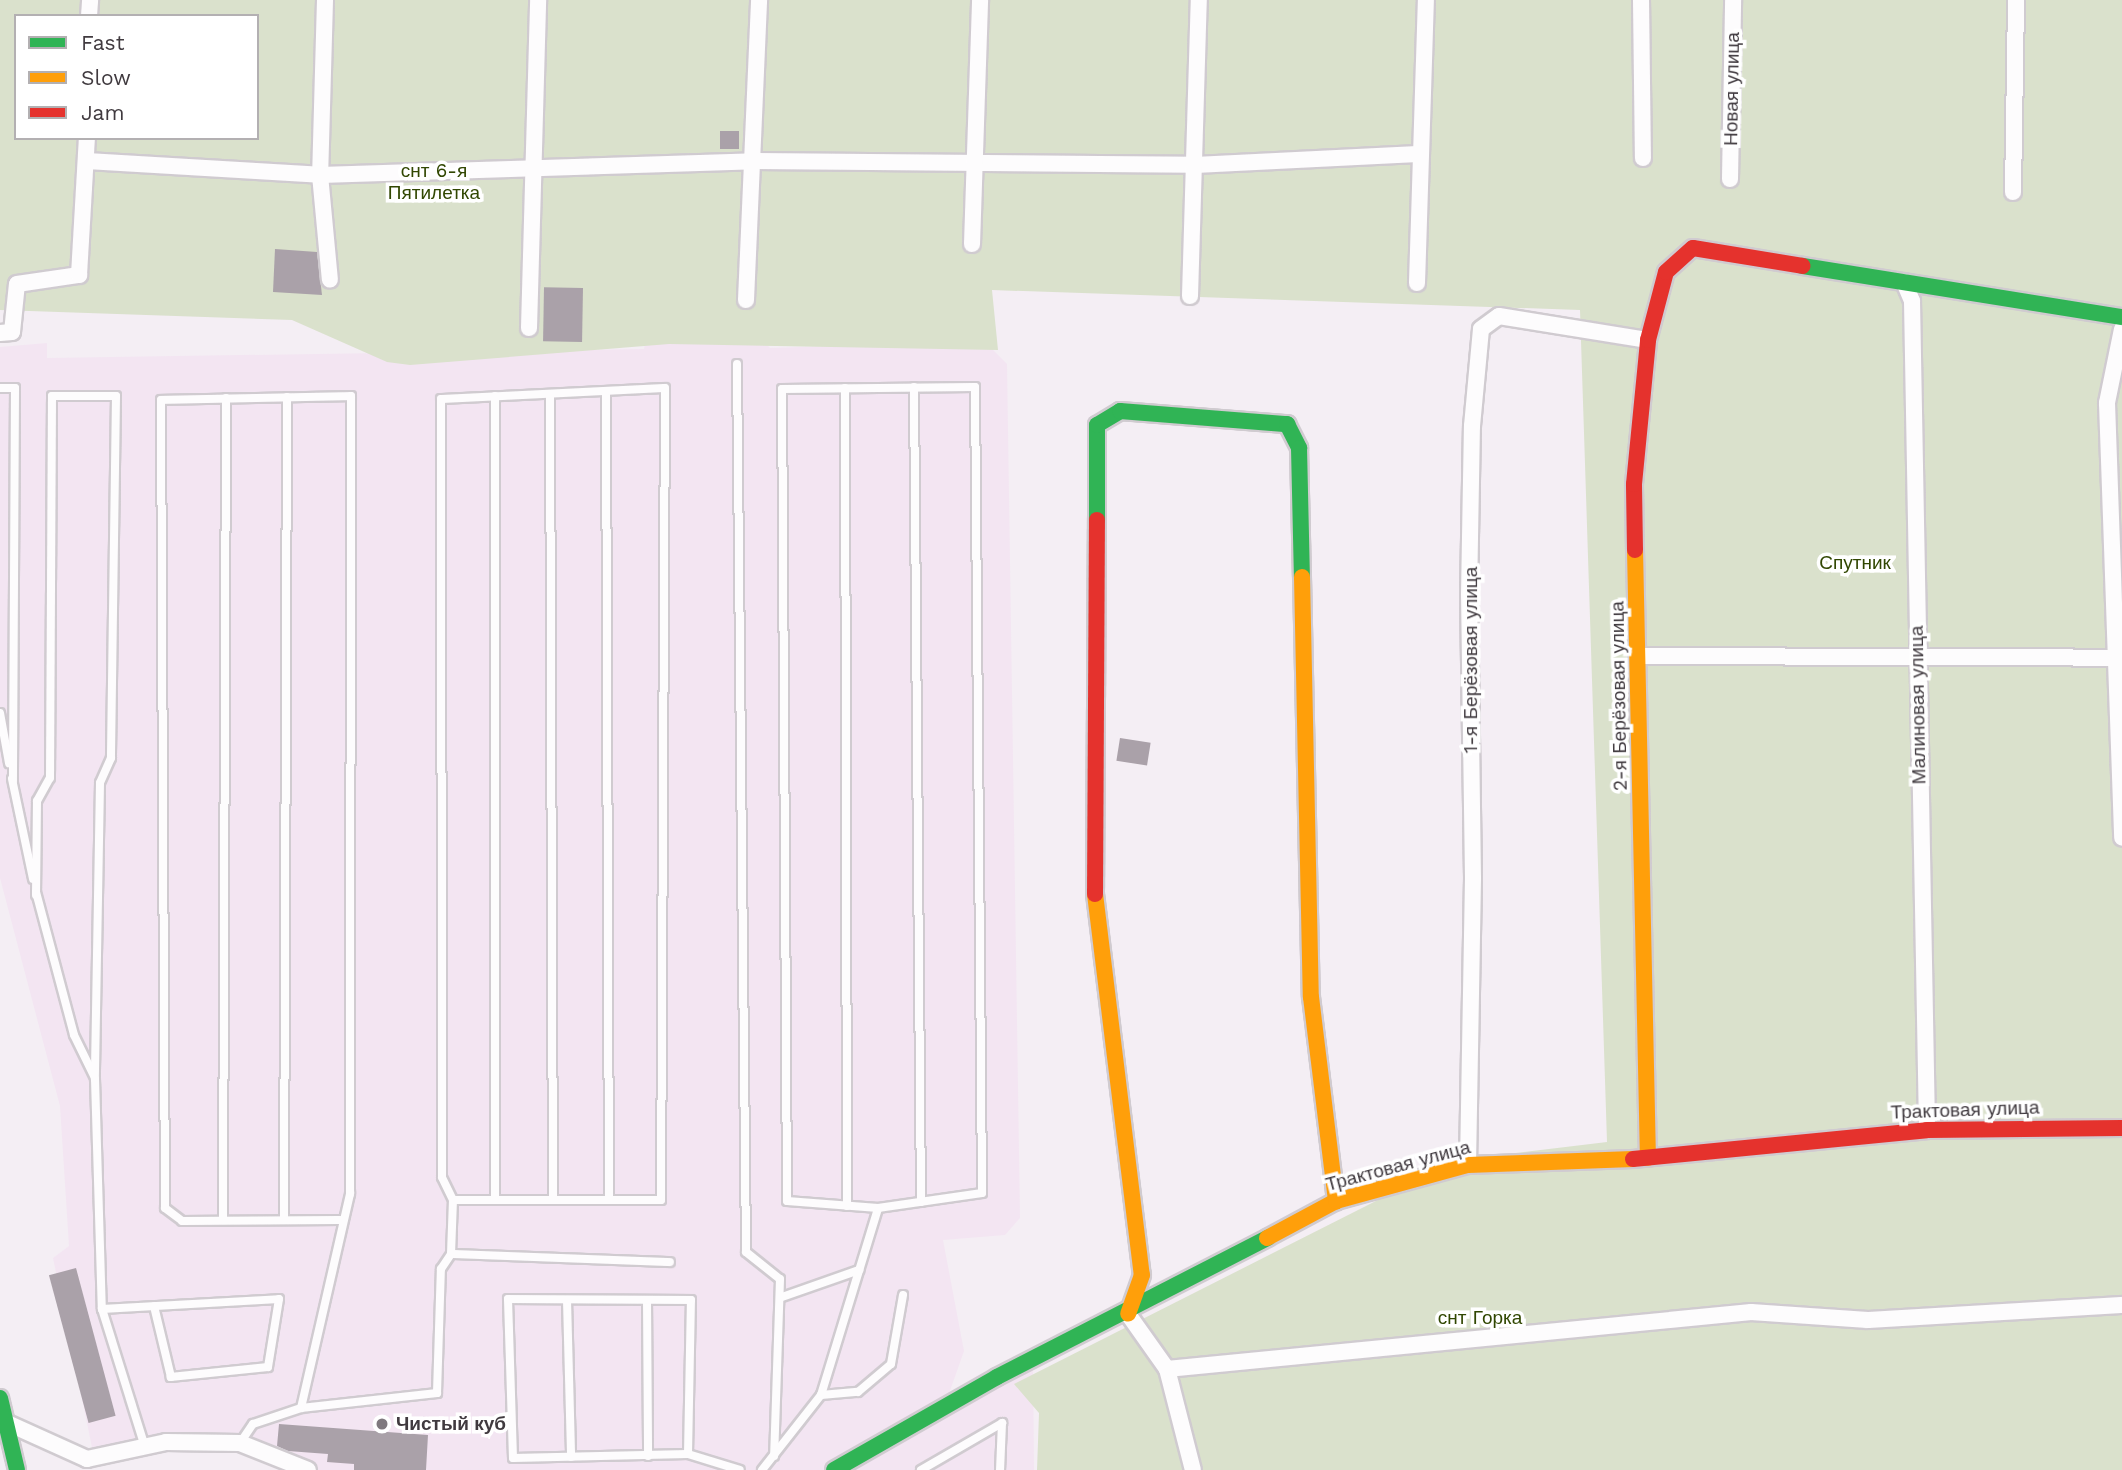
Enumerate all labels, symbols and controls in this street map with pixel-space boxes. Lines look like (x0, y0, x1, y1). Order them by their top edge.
legend (14, 14, 259, 140)
text: Fast (81, 30, 125, 55)
street label: Новая улица (1720, 32, 1744, 146)
text: Slow (81, 65, 131, 90)
text: Jam (81, 100, 124, 125)
park label: снт 6-я Пятилетка (388, 160, 480, 204)
park label: Спутник (1819, 552, 1891, 574)
street label: 1-я Берёзовая улица (1460, 567, 1482, 753)
street label: 2-я Берёзовая улица (1606, 601, 1632, 791)
street label: Малиновая улица (1905, 625, 1931, 785)
street label: Трактовая улица (1890, 1096, 2040, 1124)
street label: Трактовая улица (1323, 1136, 1473, 1196)
park label: снт Горка (1438, 1307, 1522, 1329)
place label: Чистый куб (396, 1413, 506, 1435)
marker: Чистый куб (374, 1416, 390, 1432)

